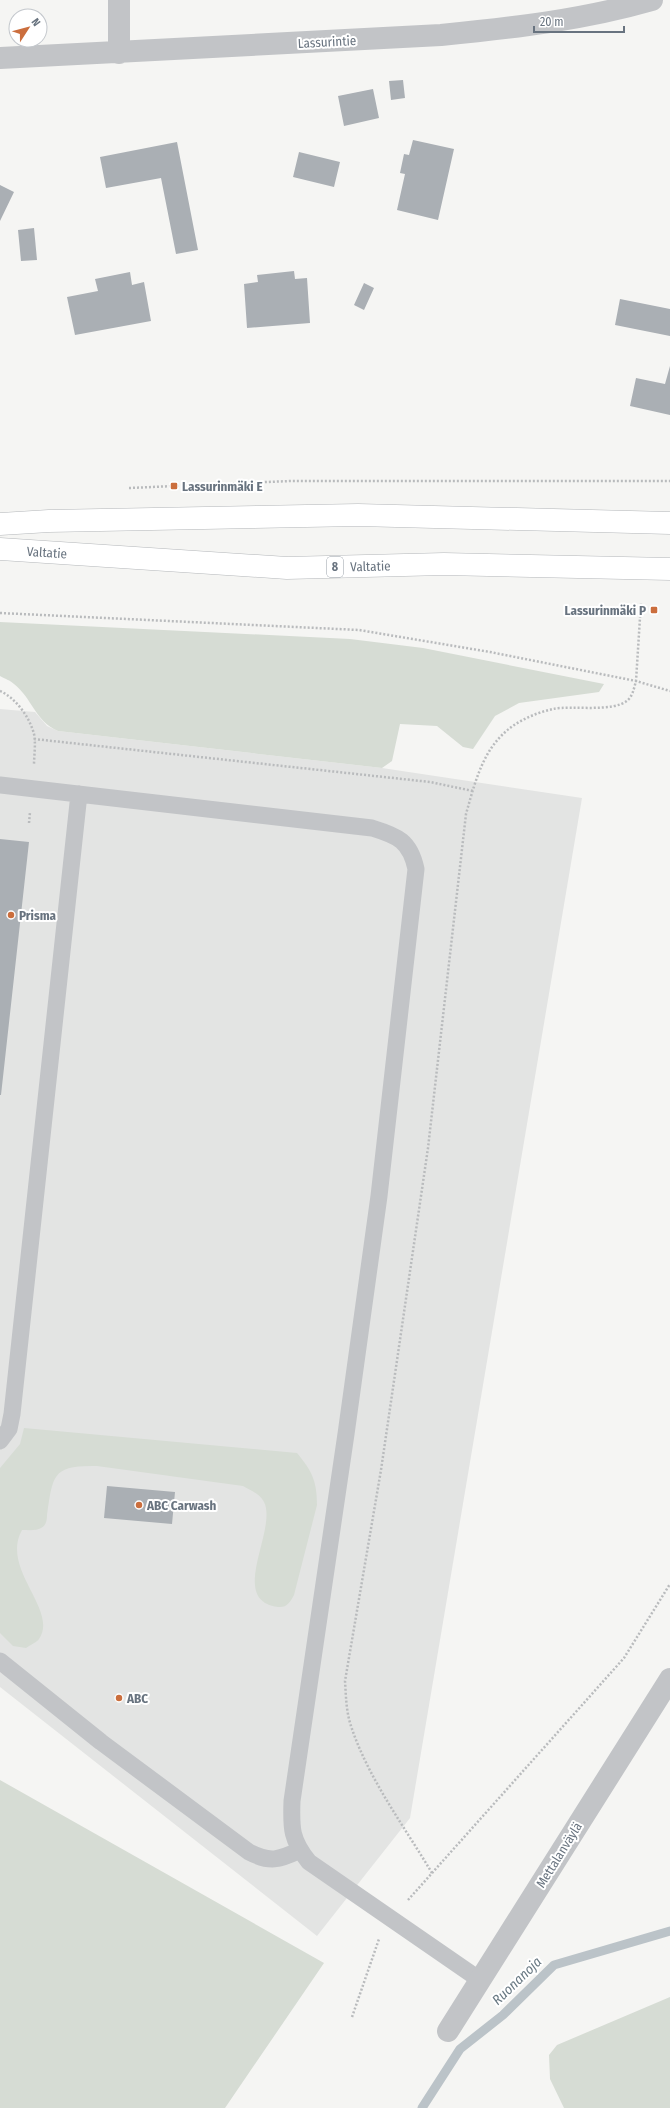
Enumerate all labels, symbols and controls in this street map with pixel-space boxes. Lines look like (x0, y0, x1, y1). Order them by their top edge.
north arrow (8, 8, 48, 48)
scale bar (534, 8, 624, 34)
text: 20 m (540, 15, 564, 29)
text: N (28, 16, 43, 29)
street label: Lassurintie (297, 33, 357, 51)
place label: Lassurinmäki E (182, 479, 263, 494)
marker: Lassurinmäki E (169, 481, 179, 491)
street label: Valtatie (26, 543, 68, 561)
road number: 8 (327, 557, 343, 577)
street label: Valtatie (350, 558, 391, 574)
place label: Lassurinmäki P (565, 603, 646, 618)
marker: Lassurinmäki P (649, 605, 659, 615)
place label: Prisma (19, 908, 57, 923)
marker: Prisma (6, 910, 16, 920)
place label: ABC Carwash (146, 1498, 217, 1513)
marker: ABC Carwash (134, 1500, 144, 1510)
place label: ABC (126, 1691, 148, 1706)
marker: ABC (114, 1693, 124, 1703)
street label: Mettalanväylä (533, 1820, 585, 1890)
water label: Ruonanoja (489, 1953, 545, 2009)

